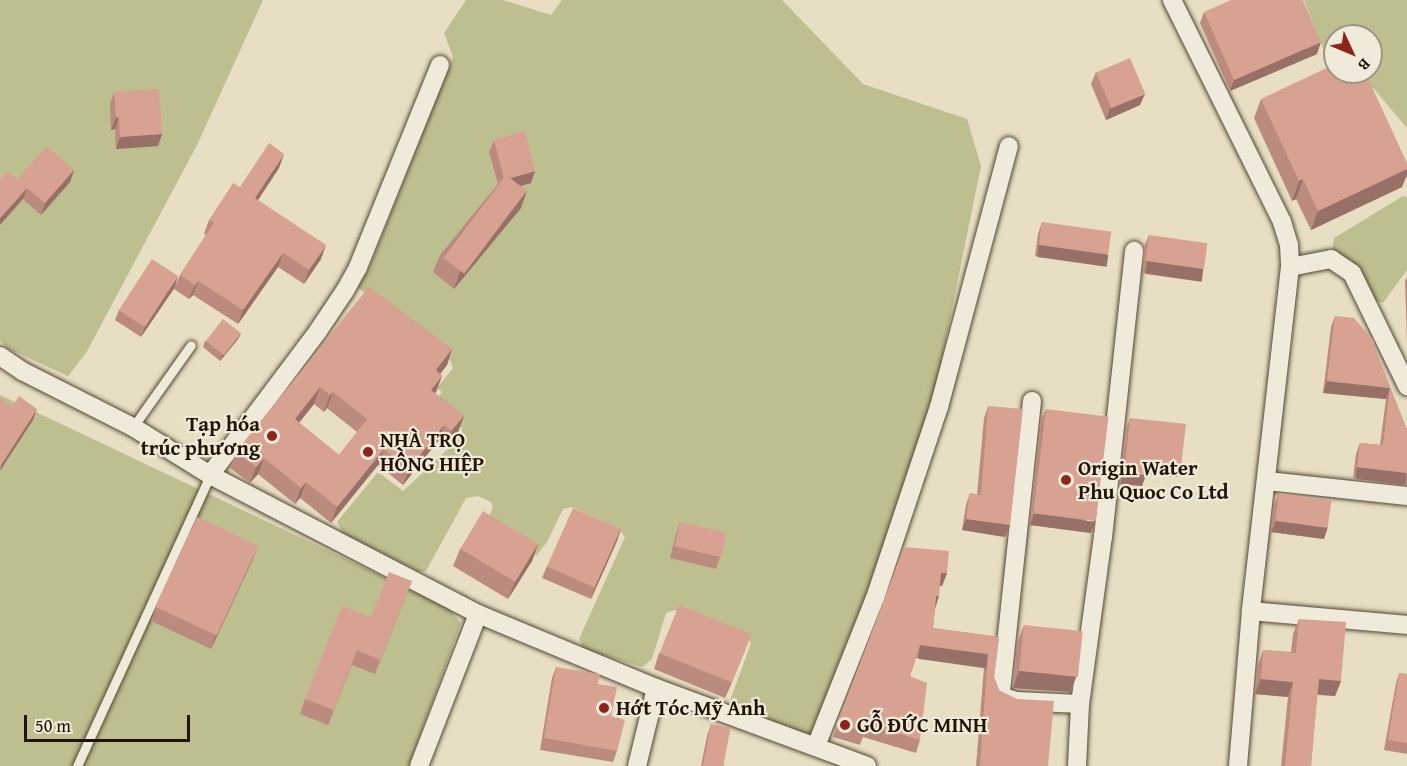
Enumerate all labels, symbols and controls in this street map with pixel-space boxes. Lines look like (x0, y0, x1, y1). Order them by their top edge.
north arrow (1323, 24, 1383, 84)
text: B (1352, 53, 1377, 77)
place label: Tạp hóa trúc phương (141, 411, 260, 461)
place label: NHÀ TRỌ HỒNG HIỆP (380, 427, 484, 477)
marker: Tạp hóa trúc phương (265, 429, 279, 443)
marker: NHÀ TRỌ HỒNG HIỆP (361, 445, 375, 459)
place label: Origin Water Phu Quoc Co Ltd (1078, 455, 1229, 505)
marker: Origin Water Phu Quoc Co Ltd (1059, 473, 1073, 487)
place label: Hớt Tóc Mỹ Anh (616, 695, 765, 721)
marker: Hớt Tóc Mỹ Anh (597, 701, 611, 715)
scale bar (27, 703, 194, 741)
text: 50 m (35, 712, 71, 739)
place label: GỖ ĐỨC MINH (857, 712, 987, 738)
marker: GỖ ĐỨC MINH (838, 718, 852, 732)

